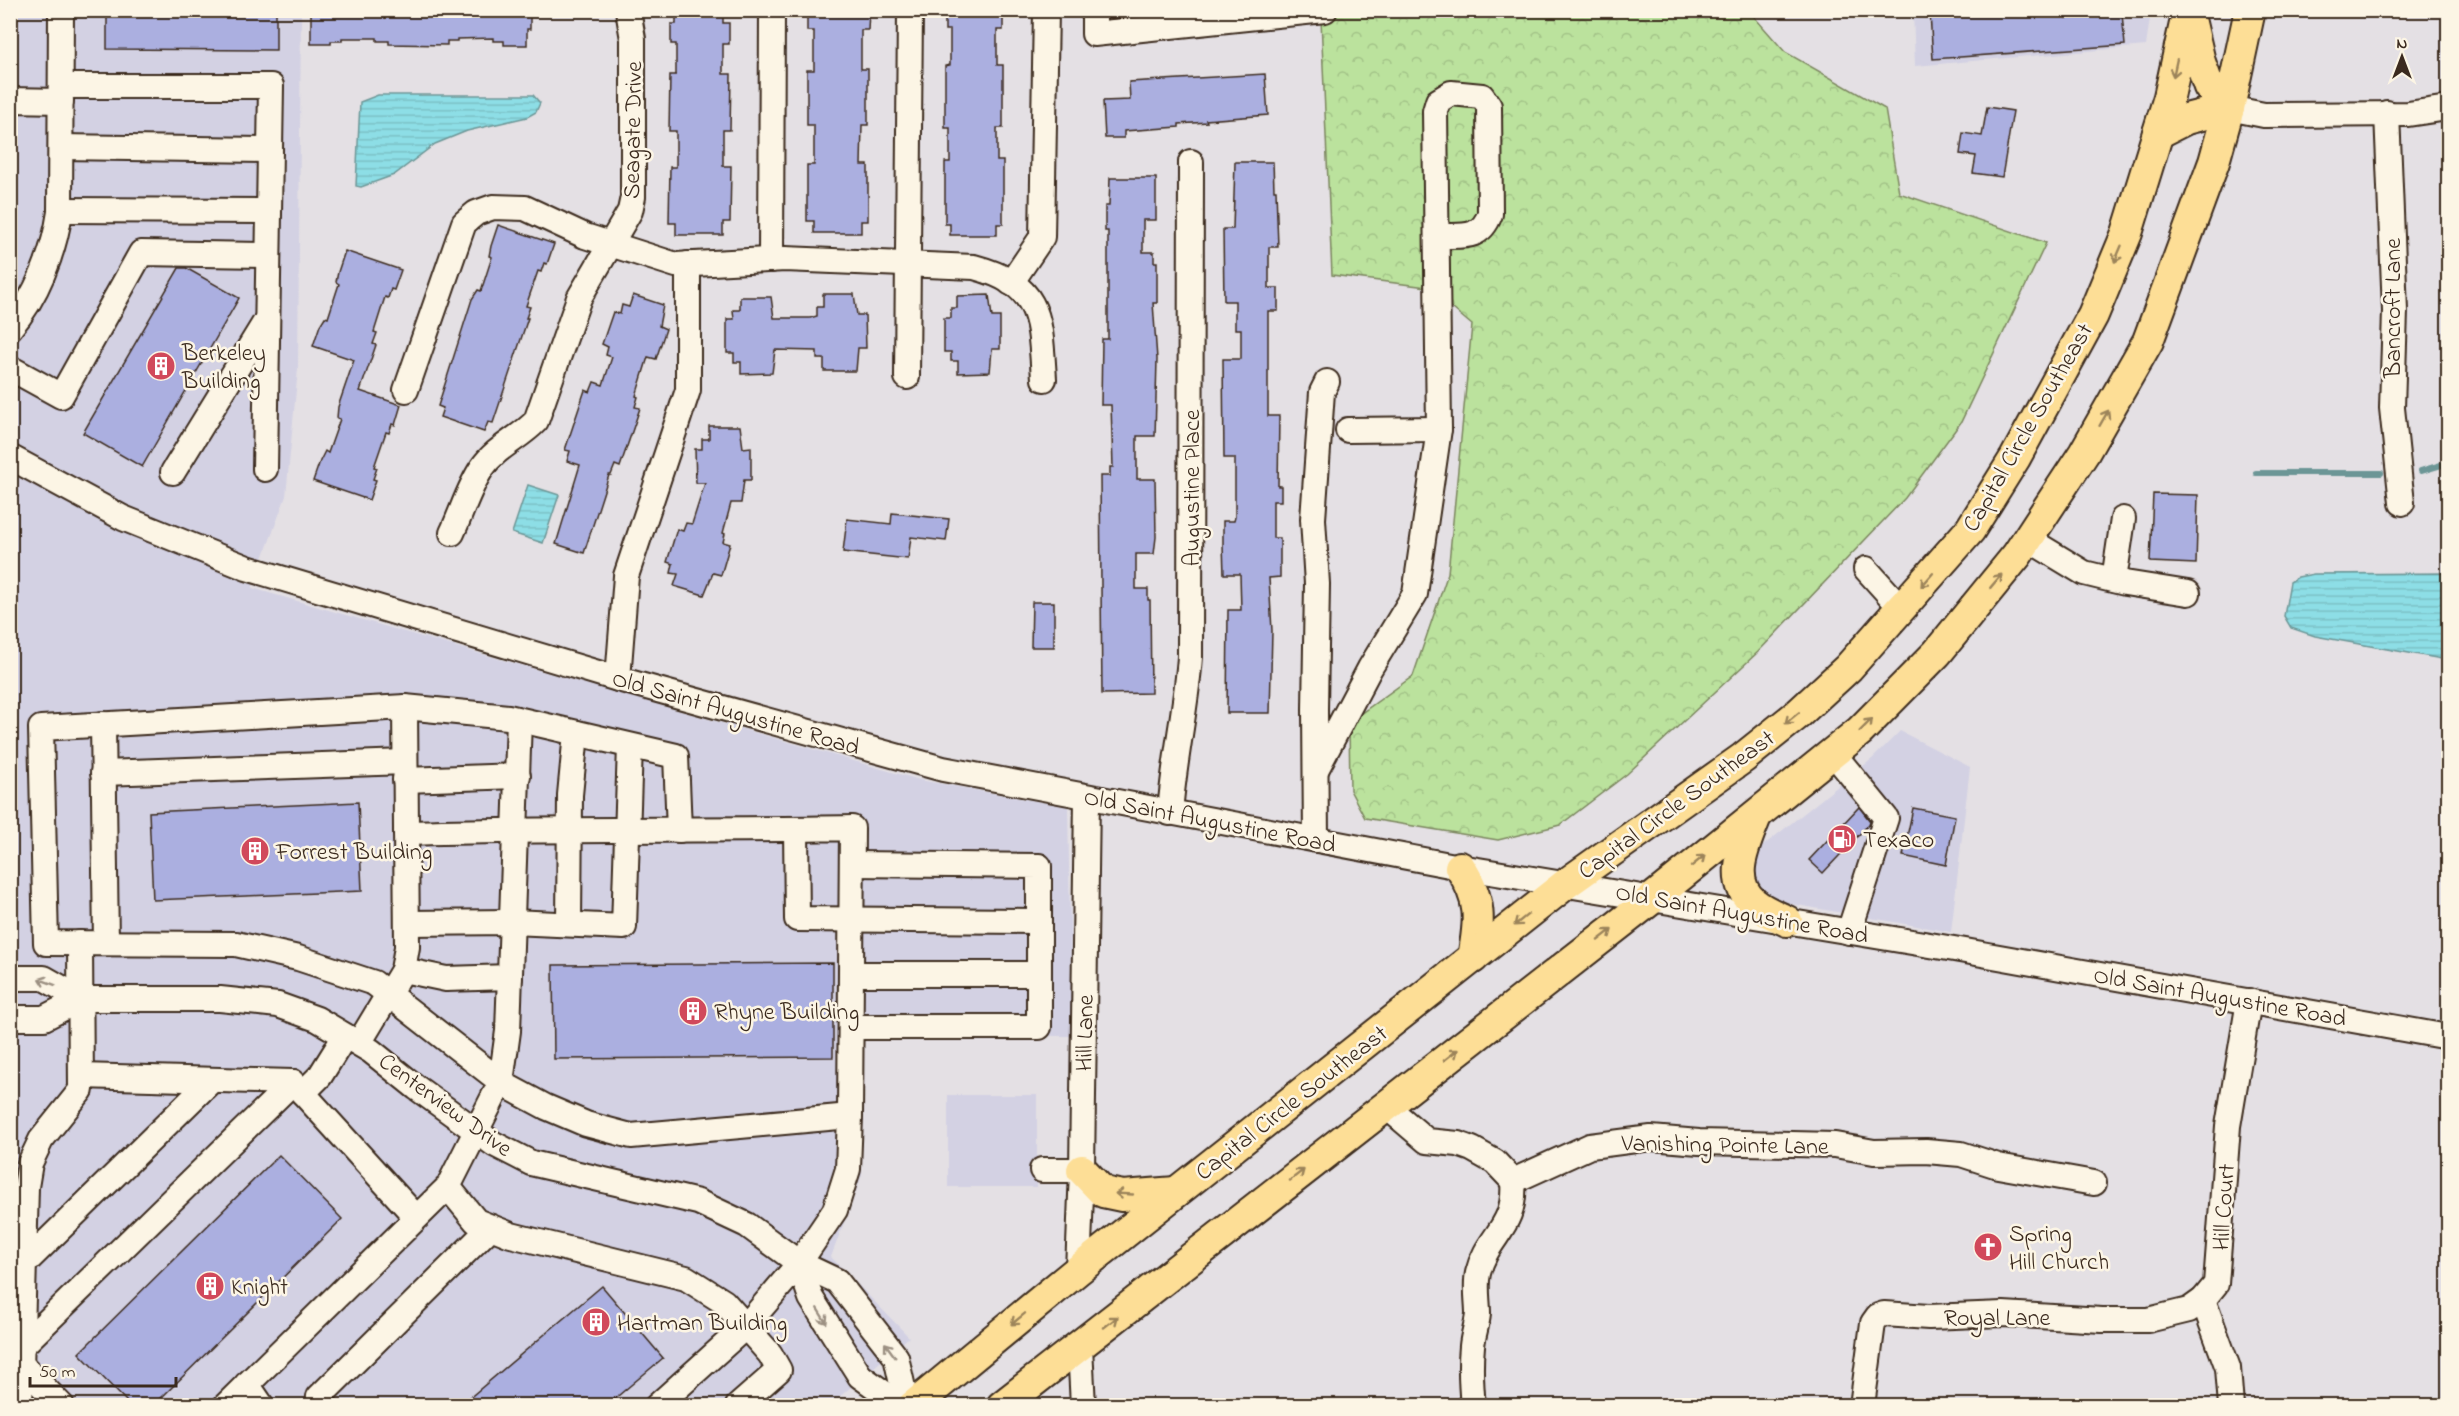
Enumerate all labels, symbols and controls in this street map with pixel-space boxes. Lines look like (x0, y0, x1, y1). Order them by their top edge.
north arrow (2372, 27, 2432, 87)
text: N (2397, 32, 2408, 56)
one-way arrow (2169, 57, 2180, 77)
street label: Seagate Drive (616, 61, 653, 199)
street label: Bancroft Lane (2377, 238, 2412, 379)
one-way arrow (2112, 244, 2123, 263)
street label: Capital Circle Southeast (1955, 317, 2103, 539)
place label: Berkeley Building (181, 337, 266, 400)
building icon: Berkeley Building (145, 350, 177, 382)
street label: Augustine Place (1176, 409, 1211, 566)
one-way arrow (2098, 410, 2110, 427)
one-way arrow (1920, 572, 1934, 587)
one-way arrow (1990, 573, 2003, 589)
street label: Old Saint Augustine Road (607, 662, 864, 767)
one-way arrow (1784, 712, 1800, 725)
one-way arrow (1858, 718, 1873, 733)
street label: Capital Circle Southeast (1572, 723, 1783, 890)
street label: Old Saint Augustine Road (1080, 781, 1339, 864)
fuel station icon: Texaco (1826, 823, 1858, 855)
place label: Texaco (1863, 824, 1934, 859)
building icon: Forrest Building (239, 835, 271, 867)
place label: Forrest Building (275, 836, 432, 871)
one-way arrow (1690, 855, 1706, 868)
street label: Old Saint Augustine Road (1612, 876, 1871, 955)
one-way arrow (1514, 913, 1530, 926)
one-way arrow (1596, 929, 1612, 942)
street label: Old Saint Augustine Road (2090, 959, 2349, 1038)
one-way arrow (39, 975, 57, 986)
street label: Hill Lane (1068, 994, 1105, 1072)
building icon: Rhyne Building (677, 995, 709, 1027)
place label: Rhyne Building (714, 996, 859, 1032)
street label: Capital Circle Southeast (1189, 1018, 1396, 1190)
street label: Centerview Drive (370, 1045, 519, 1167)
one-way arrow (1442, 1049, 1458, 1062)
street label: Vanishing Pointe Lane (1620, 1127, 1829, 1166)
street label: Hill Court (2205, 1162, 2246, 1252)
one-way arrow (1289, 1169, 1305, 1182)
one-way arrow (1115, 1189, 1135, 1200)
place label: Spring Hill Church (2009, 1218, 2109, 1281)
church icon: Spring Hill Church (1972, 1231, 2004, 1263)
building icon: Knight (194, 1270, 226, 1302)
place label: Knight (231, 1271, 288, 1306)
street label: Royal Lane (1944, 1302, 2051, 1338)
building icon: Hartman Building (580, 1306, 612, 1338)
place label: Hartman Building (617, 1307, 787, 1342)
one-way arrow (816, 1307, 828, 1324)
one-way arrow (1010, 1312, 1026, 1325)
one-way arrow (1102, 1316, 1118, 1329)
one-way arrow (884, 1343, 896, 1359)
scale bar (30, 1350, 176, 1388)
text: 50 m (39, 1360, 76, 1386)

